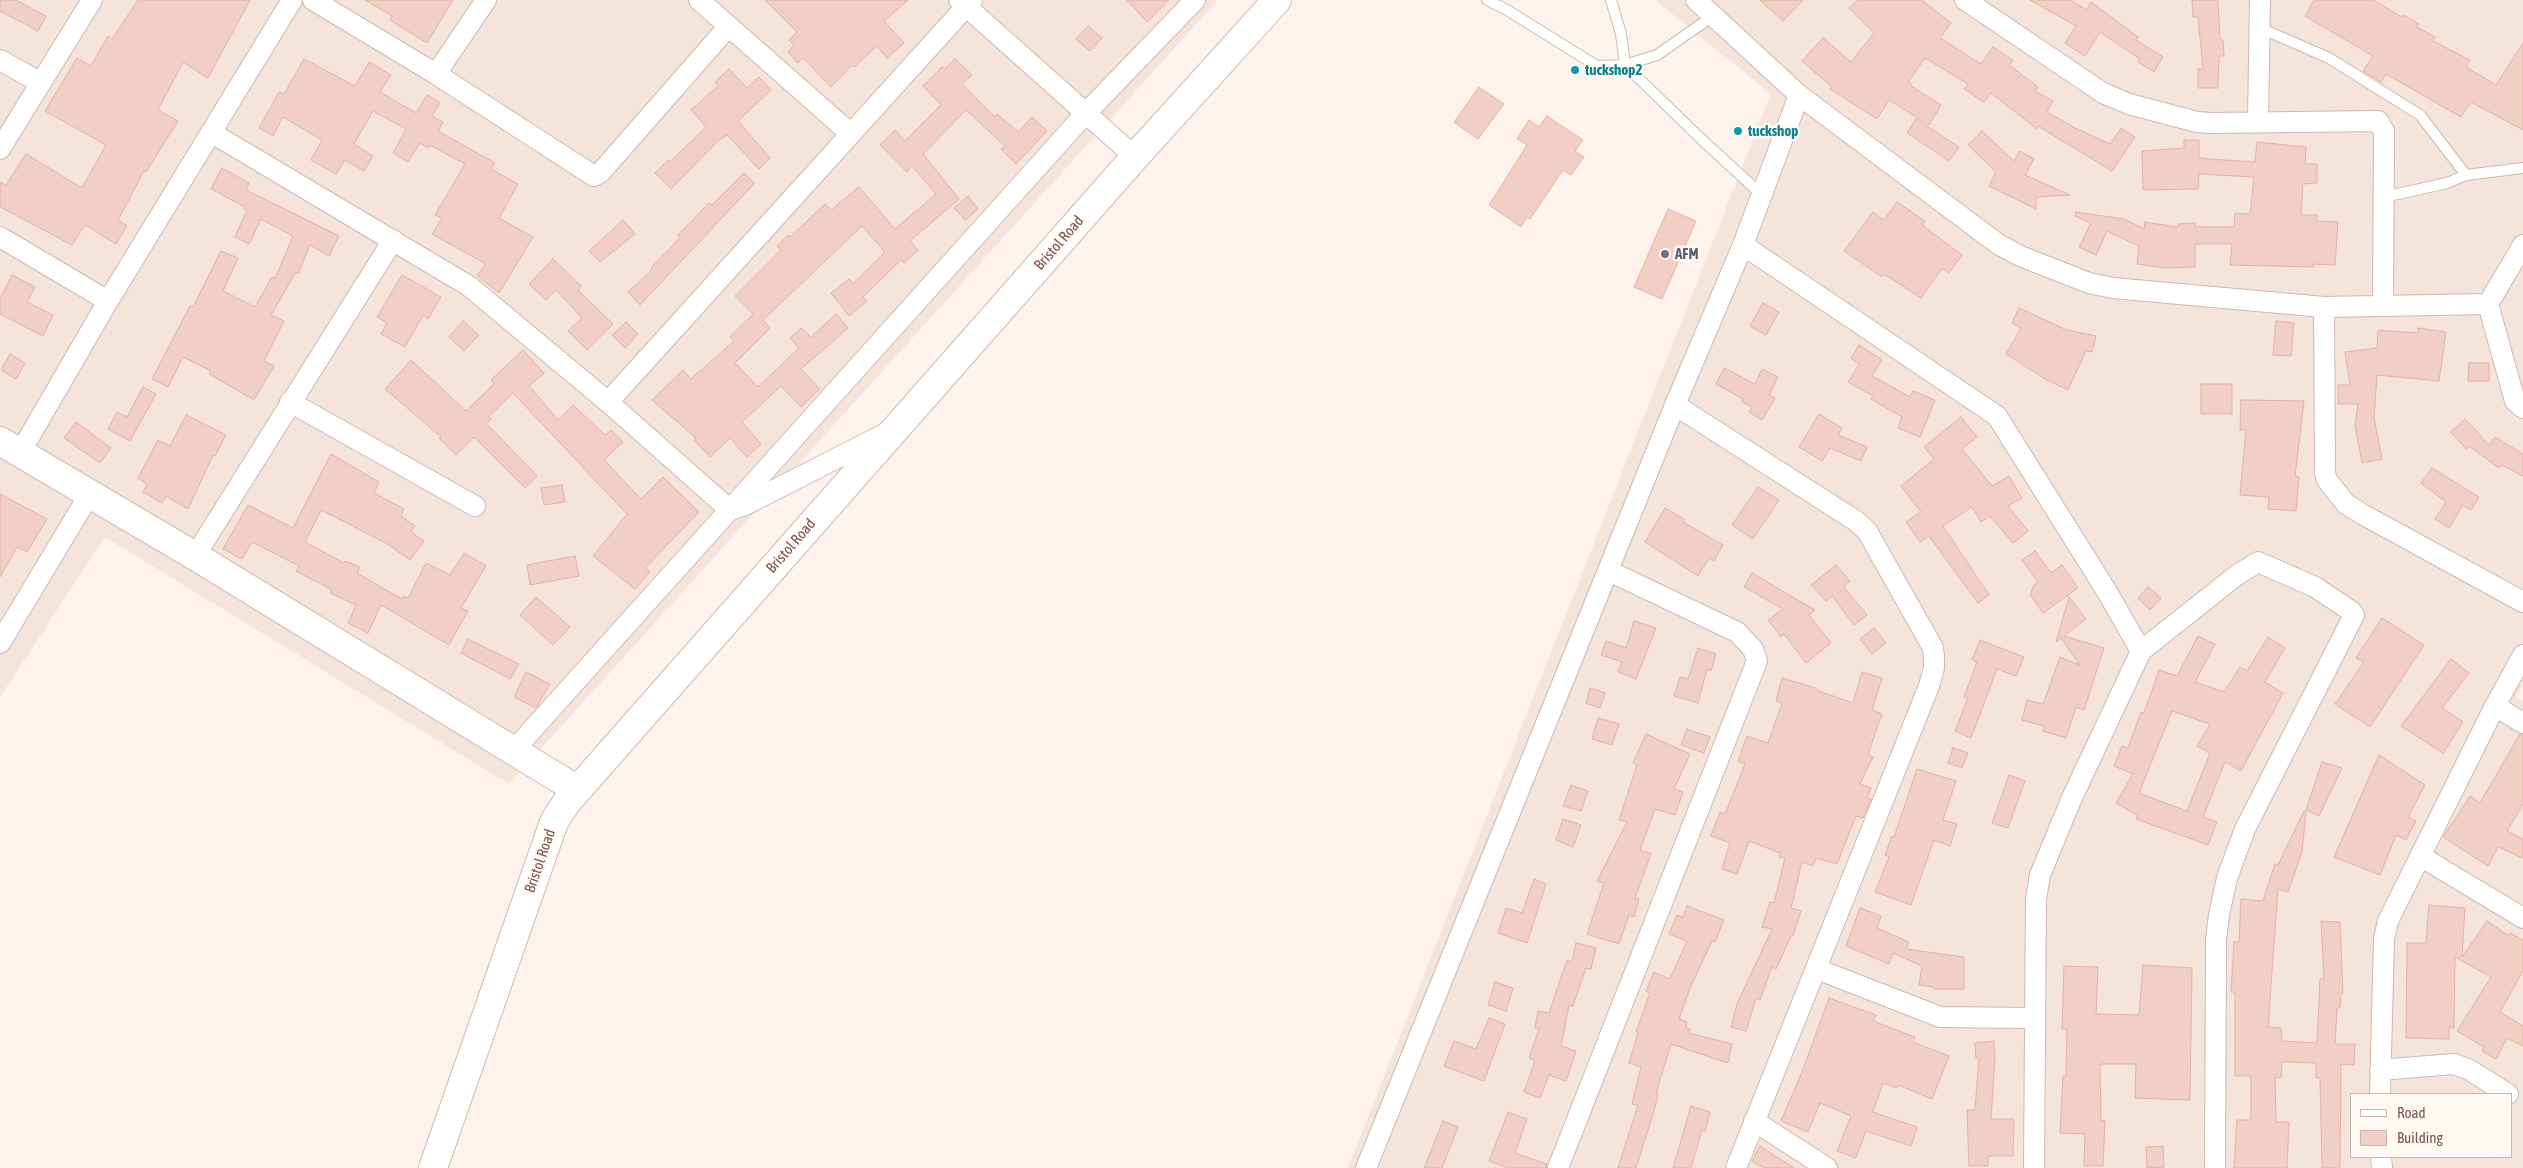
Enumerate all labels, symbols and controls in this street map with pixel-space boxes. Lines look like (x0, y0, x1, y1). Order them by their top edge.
place label: tuckshop2 (1585, 61, 1642, 79)
marker: tuckshop2 (1569, 64, 1581, 76)
place label: tuckshop (1748, 122, 1798, 140)
marker: tuckshop (1732, 125, 1744, 137)
street label: Bristol Road (1031, 212, 1087, 274)
place label: AFM (1675, 245, 1698, 263)
marker: AFM (1659, 248, 1671, 260)
street label: Bristol Road (763, 515, 819, 577)
street label: Bristol Road (521, 827, 559, 895)
legend (2350, 1093, 2513, 1158)
text: Road (2397, 1104, 2426, 1121)
text: Building (2397, 1129, 2443, 1146)

